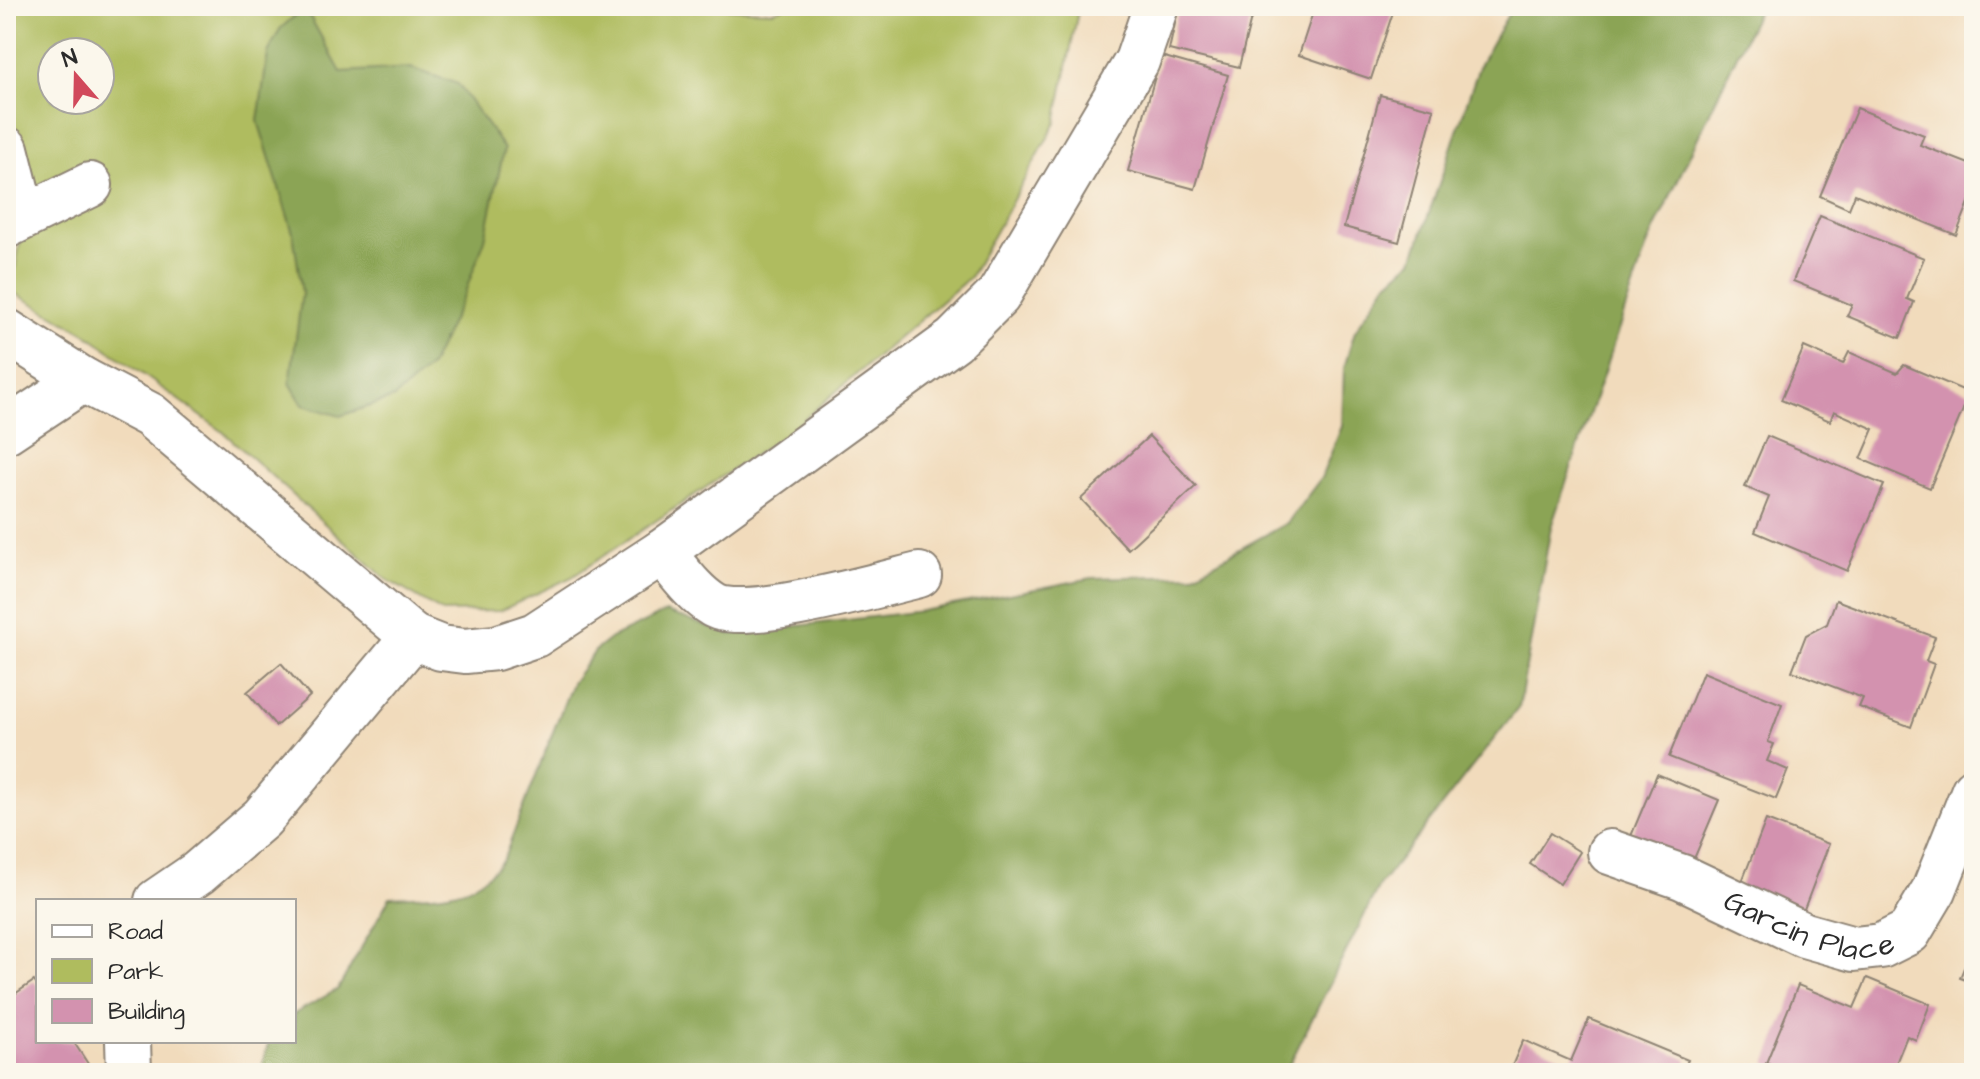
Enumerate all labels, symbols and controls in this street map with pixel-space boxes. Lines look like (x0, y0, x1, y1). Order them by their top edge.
north arrow (36, 36, 116, 116)
text: N (58, 42, 82, 76)
street label: Garcin Place (1717, 880, 1902, 971)
legend (36, 899, 296, 1043)
text: Road (108, 915, 163, 949)
text: Park (108, 955, 164, 989)
text: Building (108, 995, 185, 1030)

